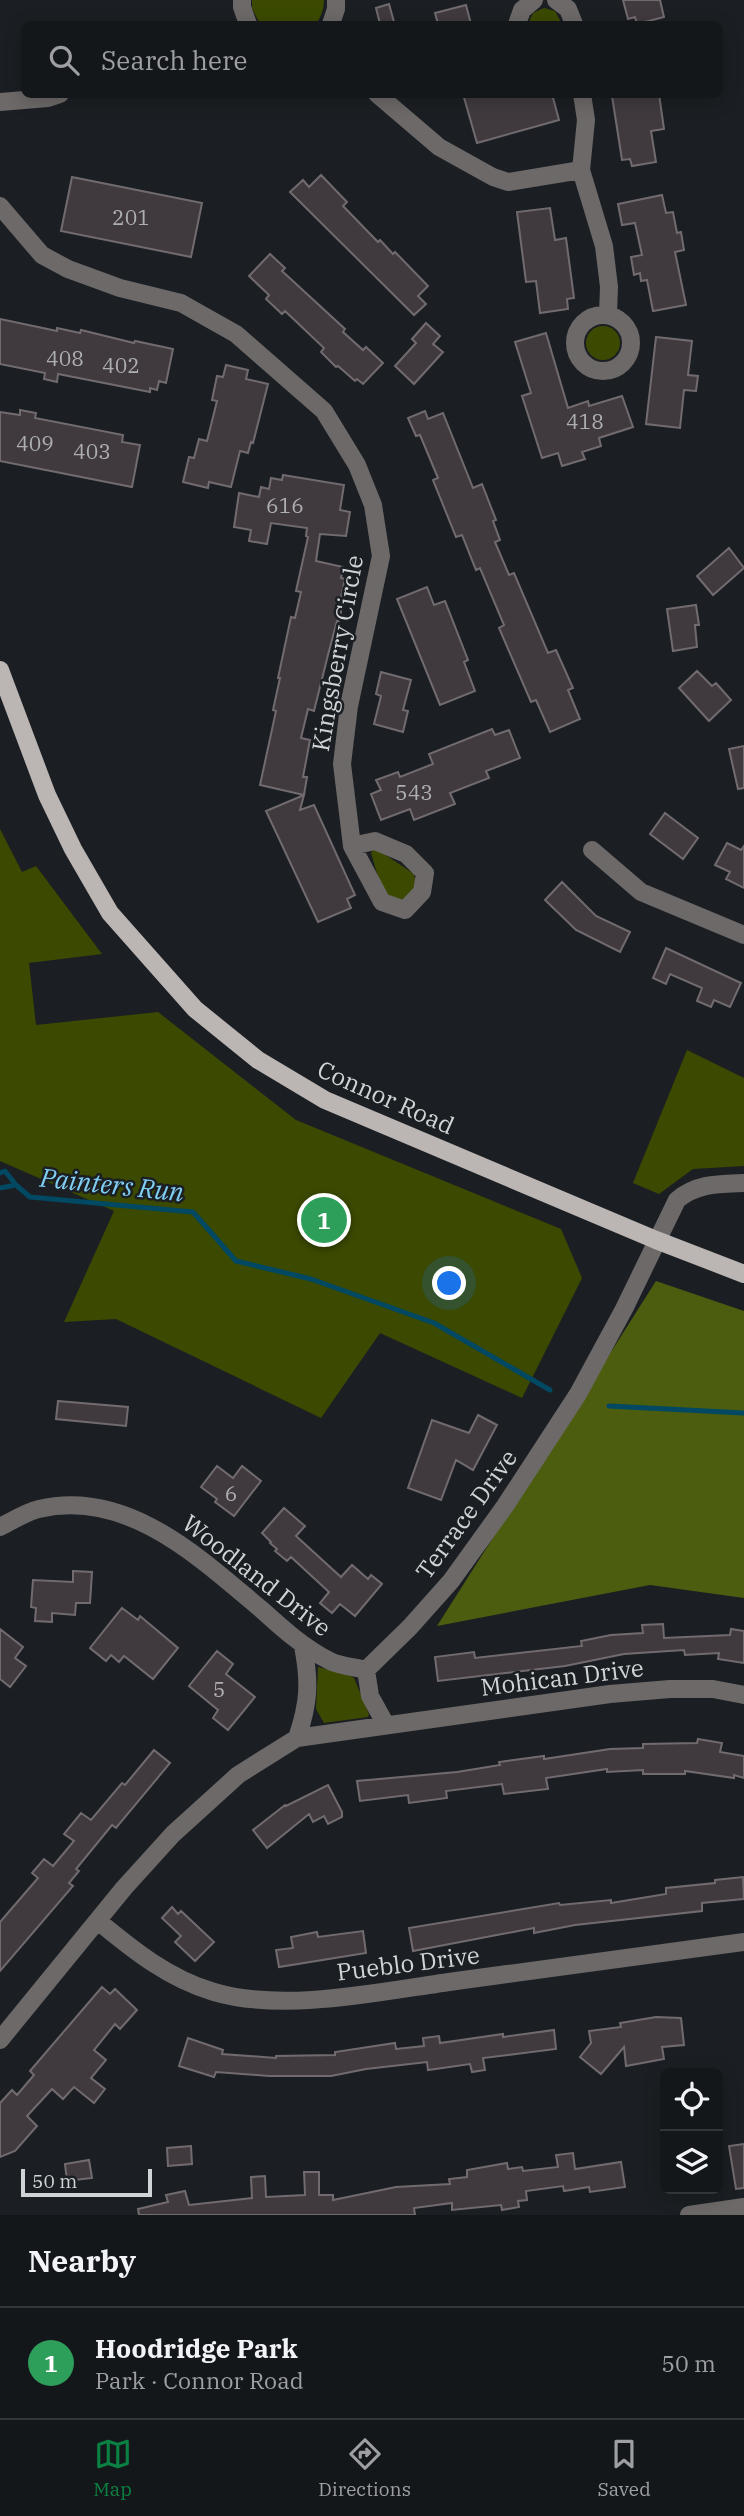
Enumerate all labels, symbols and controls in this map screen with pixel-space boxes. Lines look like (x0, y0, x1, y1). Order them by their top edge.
search box (21, 21, 723, 98)
icon: search (45, 41, 83, 79)
text: Search here (101, 43, 247, 77)
house number: 201 (112, 203, 150, 231)
house number: 408 (46, 344, 84, 372)
house number: 402 (102, 351, 140, 379)
house number: 418 (566, 407, 604, 435)
house number: 409 (16, 429, 54, 457)
house number: 403 (73, 437, 111, 465)
house number: 616 (266, 491, 304, 519)
street label: Kingsberry Circle (304, 552, 370, 754)
house number: 543 (395, 778, 433, 806)
street label: Connor Road (313, 1053, 459, 1141)
water label: Painters Run (37, 1159, 186, 1208)
pin: 1 (301, 1194, 347, 1246)
your location (432, 1266, 466, 1300)
street label: Terrace Drive (408, 1443, 524, 1585)
house number: 6 (225, 1479, 237, 1507)
street label: Woodland Drive (176, 1507, 338, 1643)
street label: Mohican Drive (479, 1651, 645, 1703)
house number: 5 (213, 1675, 225, 1703)
street label: Pueblo Drive (335, 1938, 481, 1988)
map controls (660, 2068, 723, 2194)
button: locate (660, 2068, 723, 2131)
button: layers (660, 2131, 723, 2194)
scale bar (21, 2166, 152, 2198)
text: 50 m (32, 2169, 77, 2193)
text: Nearby (28, 2241, 136, 2280)
text: Hoodridge Park (95, 2331, 298, 2365)
text: 1 (44, 2348, 58, 2378)
text: 50 m (661, 2348, 716, 2378)
text: Park · Connor Road (95, 2365, 304, 2395)
tab: Map (93, 2435, 132, 2501)
tab: Directions (318, 2435, 411, 2501)
tab: Saved (598, 2435, 651, 2501)

